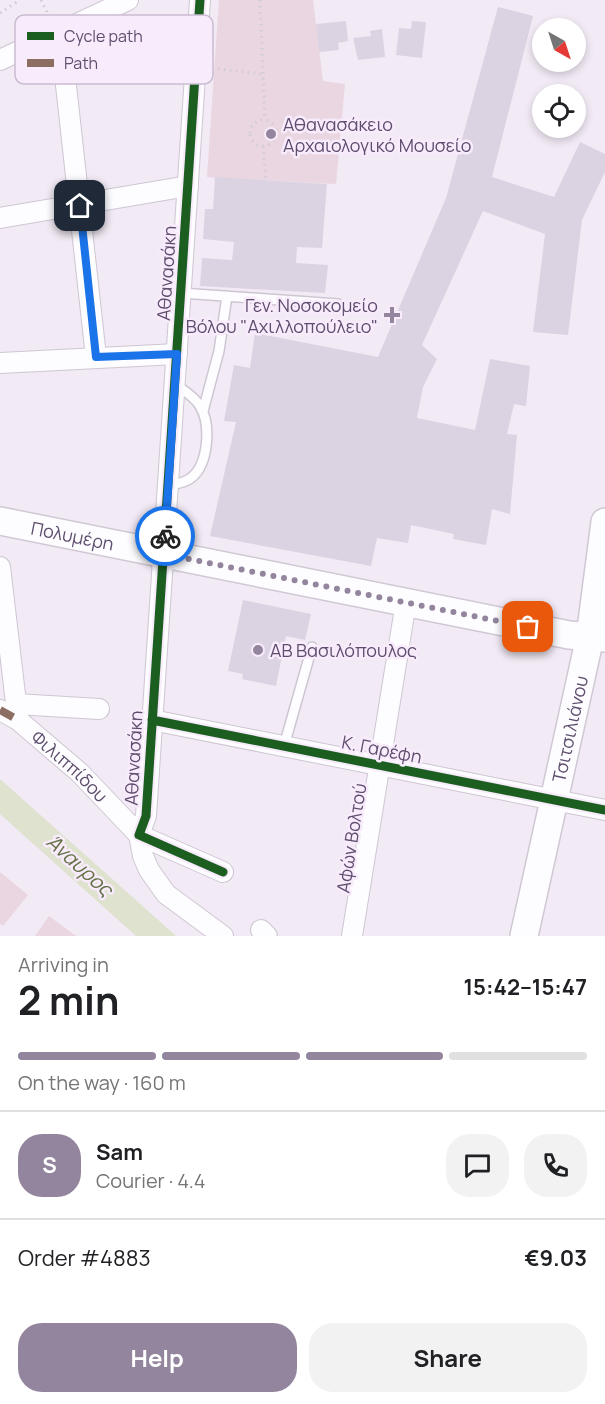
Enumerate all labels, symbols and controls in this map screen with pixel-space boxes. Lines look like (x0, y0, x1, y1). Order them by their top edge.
legend (15, 15, 213, 84)
north arrow (532, 18, 586, 72)
map controls (532, 18, 586, 138)
text: Cycle path (64, 25, 143, 47)
text: Path (64, 52, 98, 74)
button: locate (532, 84, 586, 138)
place label: Αθανασάκειο Αρχαιολογικό Μουσείο (283, 112, 471, 157)
marker: Αθανασάκειο Αρχαιολογικό Μουσείο (264, 127, 278, 141)
pin (54, 180, 105, 231)
icon: home (63, 189, 96, 222)
street label: Αθανασάκη (151, 225, 181, 321)
place label: Γεν. Νοσοκομείο Βόλου "Αχιλλοπούλειο" (186, 293, 378, 338)
marker: Γεν. Νοσοκομείο Βόλου "Αχιλλοπούλειο" (383, 306, 401, 324)
courier (135, 506, 195, 566)
street label: Πολυμέρη (29, 516, 116, 556)
icon: bike (149, 520, 182, 553)
pin (502, 601, 553, 652)
icon: bag (511, 610, 544, 643)
place label: ΑΒ Βασιλόπουλος (270, 638, 417, 662)
marker: ΑΒ Βασιλόπουλος (251, 643, 265, 657)
street label: Τσιτσιλιάνου (546, 674, 593, 784)
street label: Αθανασάκη (119, 710, 147, 806)
street label: Φιλιππίδου (27, 725, 113, 807)
street label: Κ. Γαρέφη (340, 729, 424, 769)
street label: Αφών Βολτού (330, 781, 372, 895)
water label: Άναυρος (41, 828, 120, 903)
text: Arriving in (18, 951, 109, 978)
text: 15:42–15:47 (463, 972, 587, 1002)
text: 2 min (18, 973, 119, 1027)
text: On the way · 160 m (18, 1069, 186, 1096)
button: chat (446, 1134, 509, 1197)
button: phone (524, 1134, 587, 1197)
text: Sam (96, 1137, 143, 1167)
text: S (42, 1150, 57, 1180)
text: Courier · 4.4 (96, 1167, 206, 1194)
text: Order #4883 (18, 1243, 151, 1273)
text: €9.03 (524, 1243, 587, 1273)
button: Help (18, 1323, 297, 1392)
button: Share (309, 1323, 587, 1392)

